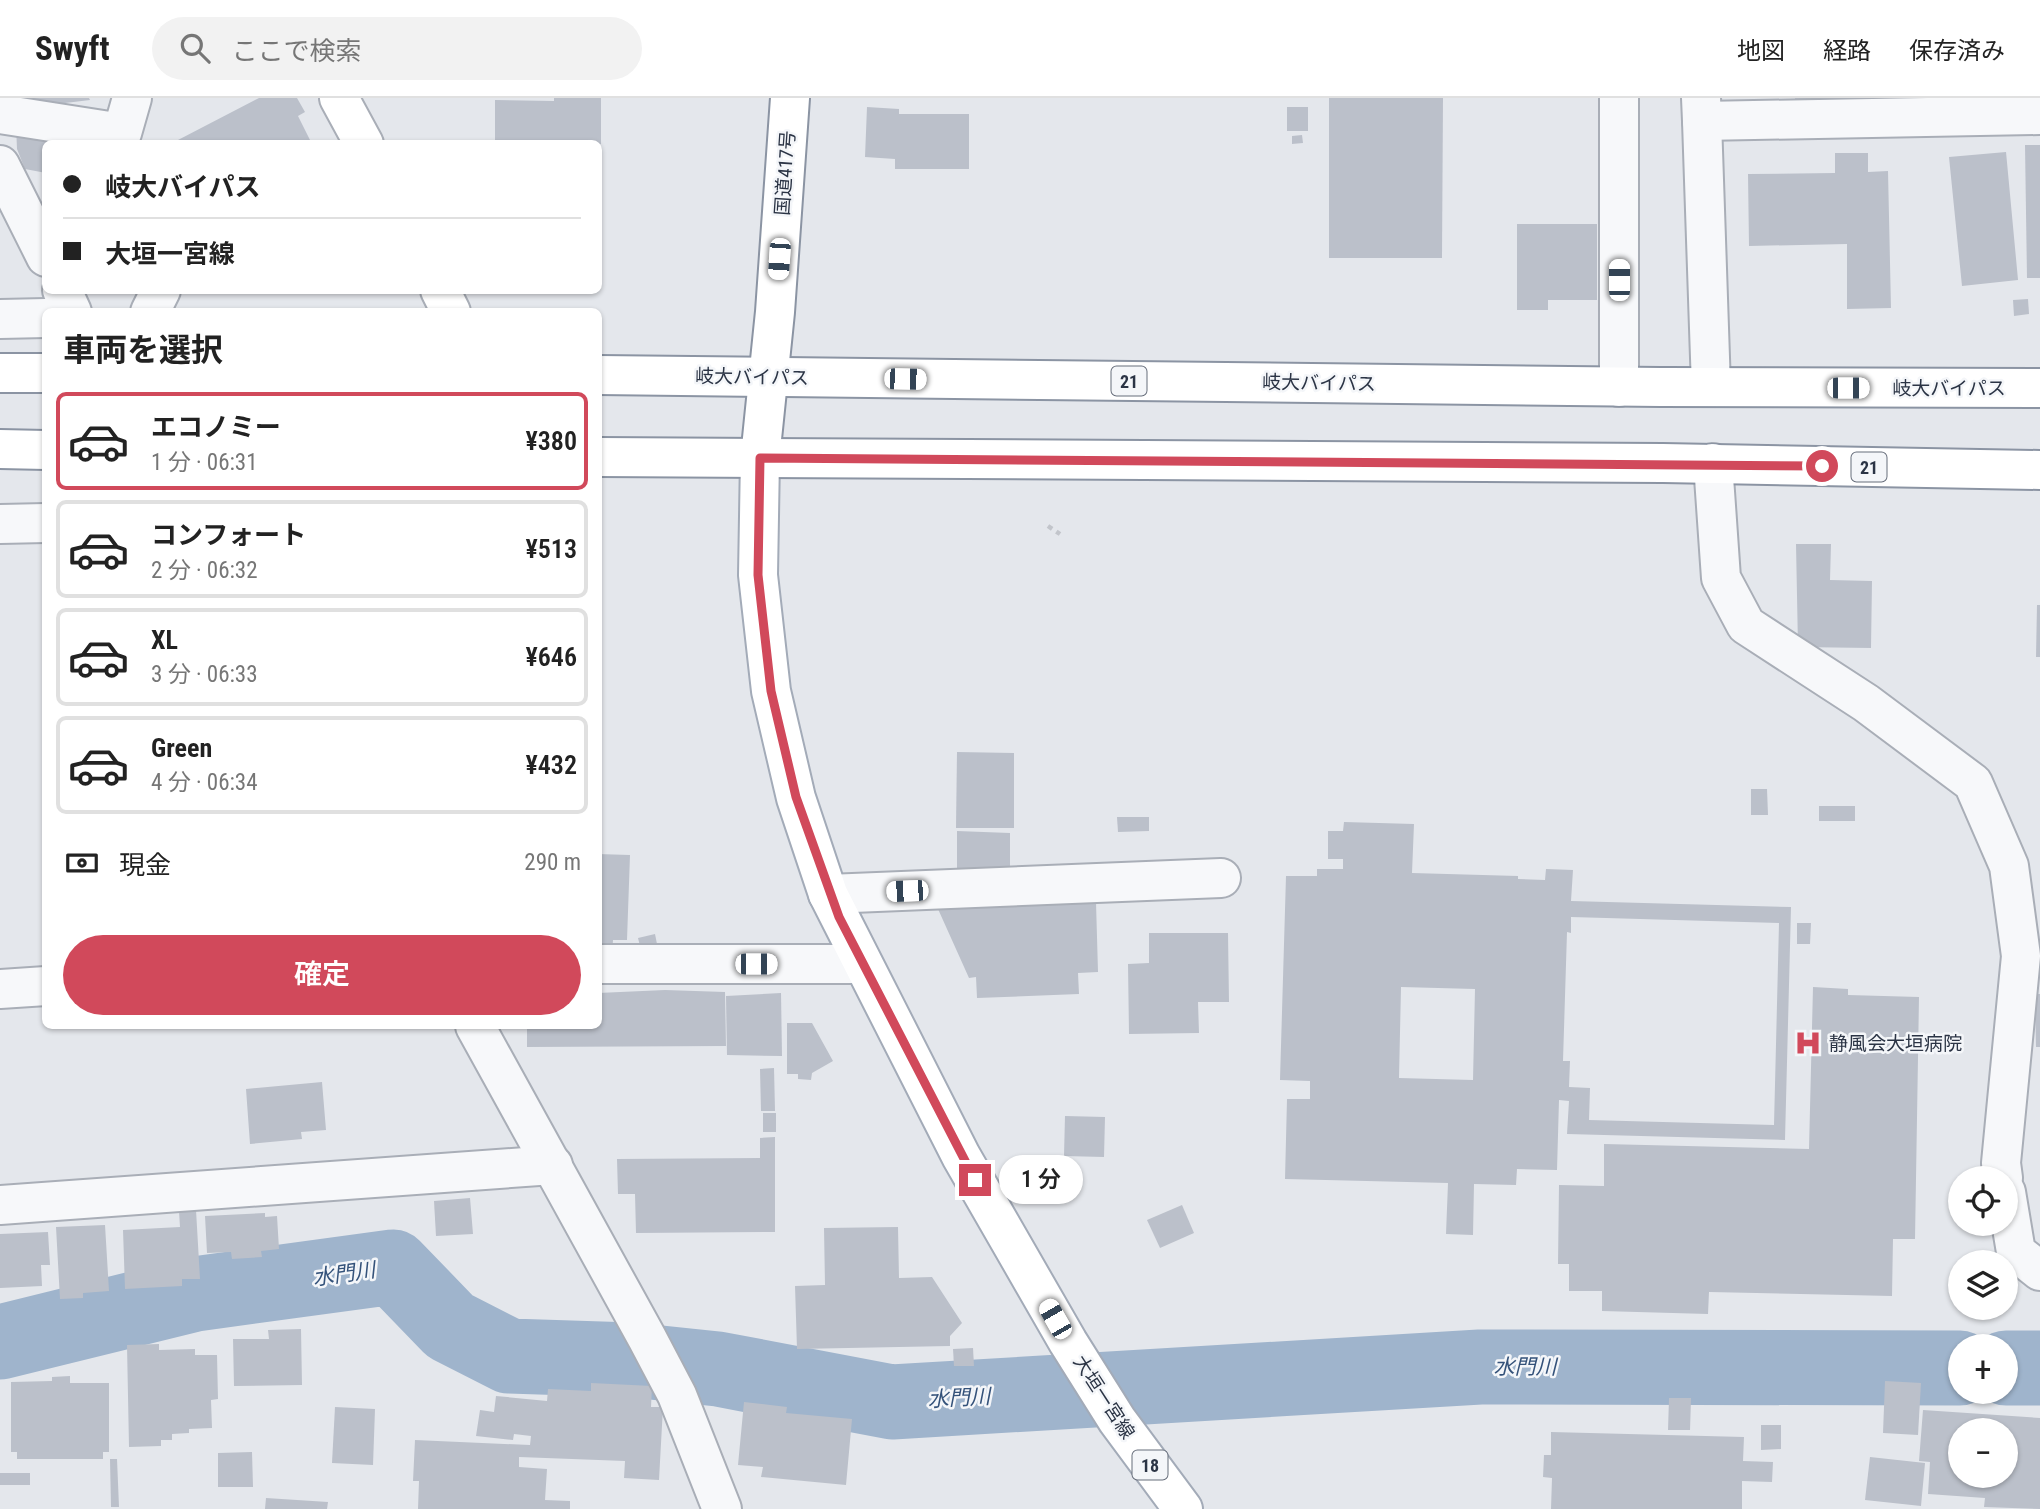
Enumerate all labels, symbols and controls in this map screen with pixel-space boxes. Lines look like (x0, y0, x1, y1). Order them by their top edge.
search box (152, 17, 642, 80)
text: Swyft (35, 29, 110, 68)
icon: search (176, 29, 214, 67)
text: ここで検索 (232, 36, 362, 66)
text: 地図 (1737, 37, 1785, 65)
text: 経路 (1823, 37, 1871, 65)
text: 保存済み (1909, 37, 2005, 65)
street label: 国道417号 (771, 130, 799, 216)
text: 岐大バイパス (105, 172, 260, 202)
car (768, 237, 791, 281)
text: 大垣一宮線 (105, 239, 235, 269)
car (1609, 259, 1630, 301)
text: 車両を選択 (63, 331, 223, 369)
street label: 岐大バイパス (695, 365, 809, 389)
road number: 21 (1112, 366, 1146, 396)
car (884, 368, 927, 390)
street label: 岐大バイパス (1262, 371, 1376, 395)
street label: 岐大バイパス (1892, 377, 2006, 400)
car (1828, 378, 1870, 399)
icon: car (67, 410, 130, 473)
text: エコノミー (151, 412, 281, 442)
text: ¥380 (525, 426, 577, 456)
text: 1 分 · 06:31 (151, 449, 258, 476)
route start (1806, 450, 1838, 482)
road number: 21 (1852, 452, 1886, 482)
icon: car (67, 518, 130, 581)
text: コンフォート (151, 520, 306, 550)
text: ¥513 (525, 534, 577, 564)
text: 2 分 · 06:32 (151, 557, 258, 584)
text: XL (151, 625, 178, 655)
icon: car (67, 626, 130, 689)
text: ¥646 (525, 642, 577, 672)
text: 3 分 · 06:33 (151, 661, 258, 688)
text: Green (151, 733, 212, 763)
icon: car (67, 734, 130, 797)
text: ¥432 (525, 750, 577, 780)
text: 4 分 · 06:34 (151, 769, 258, 796)
icon: cash (63, 844, 101, 882)
text: 290 m (524, 849, 581, 876)
text: 現金 (119, 850, 171, 880)
car (886, 880, 929, 902)
button: 確定 (63, 935, 581, 1015)
car (736, 954, 778, 975)
hospital icon: 静風会大垣病院 (1793, 1028, 1823, 1058)
place label: 静風会大垣病院 (1829, 1032, 1962, 1055)
callout: 1 分 (1000, 1156, 1084, 1204)
route end (959, 1164, 991, 1196)
text: 1 分 (1021, 1166, 1061, 1193)
map controls (1948, 1166, 2018, 1488)
button: locate (1948, 1166, 2018, 1236)
button: layers (1948, 1250, 2018, 1320)
water label: 水門川 (311, 1257, 379, 1290)
car (1036, 1296, 1075, 1342)
button: + (1948, 1334, 2018, 1404)
street label: 大垣一宮線 (1068, 1351, 1140, 1443)
water label: 水門川 (1494, 1355, 1558, 1379)
water label: 水門川 (927, 1384, 993, 1412)
button: − (1948, 1418, 2018, 1488)
road number: 18 (1132, 1450, 1168, 1480)

